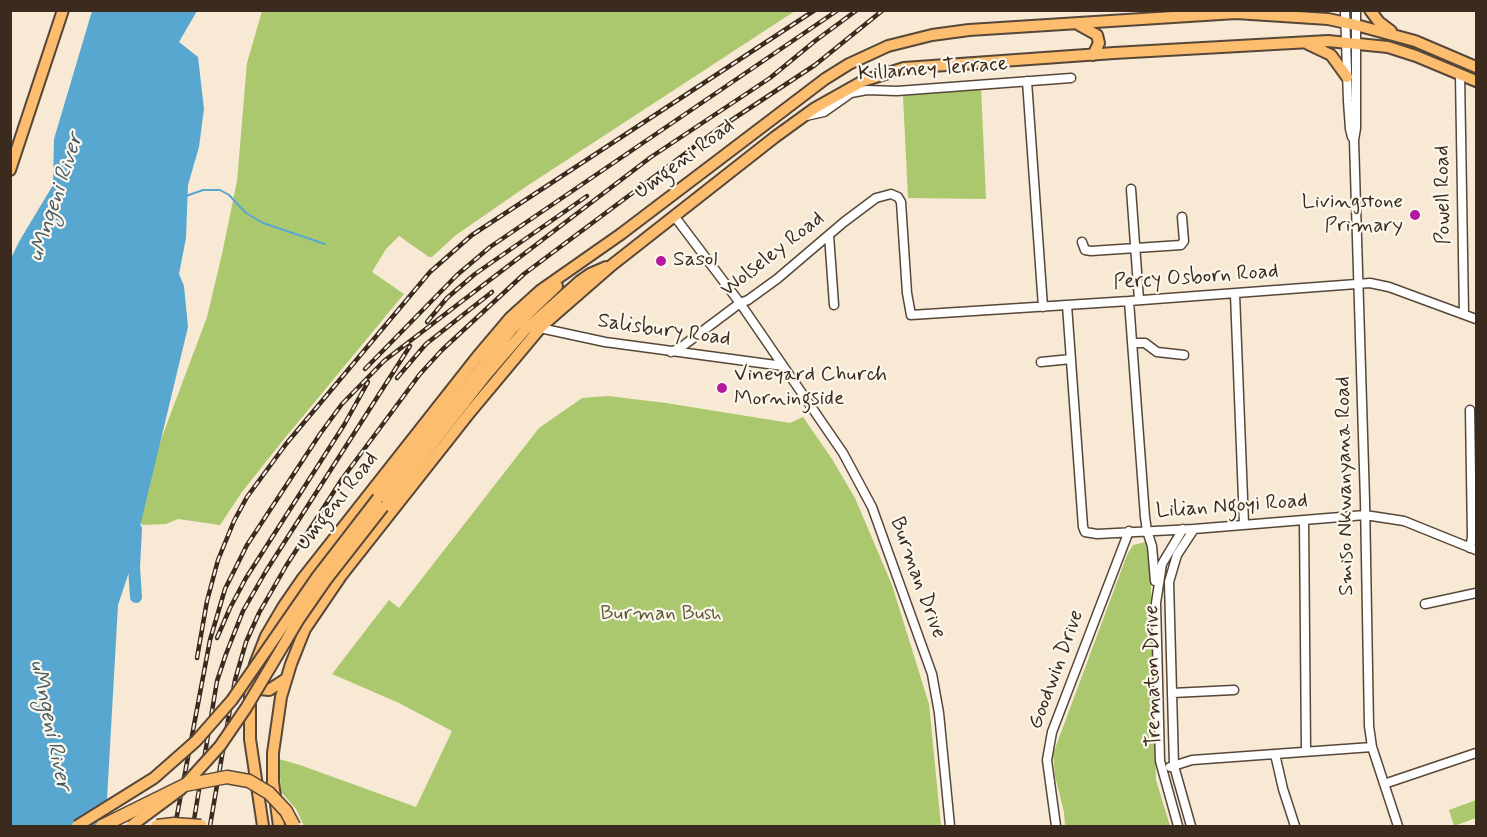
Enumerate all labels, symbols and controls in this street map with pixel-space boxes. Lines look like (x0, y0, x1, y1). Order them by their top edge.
street label: Killarney Terrace (857, 52, 1009, 88)
street label: Umgeni Road (630, 114, 740, 206)
water label: uMngeni River (24, 131, 90, 265)
street label: Powell Road (1431, 145, 1457, 245)
place label: Livingstone Primary (1302, 190, 1403, 240)
street label: Wolseley Road (716, 207, 830, 303)
marker: Livingstone Primary (1408, 208, 1422, 222)
place label: Sasol (673, 248, 718, 274)
marker: Sasol (654, 254, 668, 268)
street label: Percy Osborn Road (1113, 260, 1279, 296)
street label: Salisbury Road (596, 309, 732, 353)
place label: Vineyard Church Morningside (734, 363, 887, 413)
street label: Smiso Nkwanyana Road (1331, 376, 1361, 596)
marker: Vineyard Church Morningside (715, 381, 729, 395)
street label: Umgeni Road (292, 447, 384, 557)
street label: Lilian Ngoyi Road (1155, 489, 1309, 525)
street label: Burman Drive (883, 514, 951, 642)
park label: Burman Bush (600, 602, 722, 628)
street label: Trematon Drive (1140, 605, 1168, 747)
street label: Goodwin Drive (1024, 607, 1090, 733)
water label: uMngeni River (22, 657, 76, 793)

